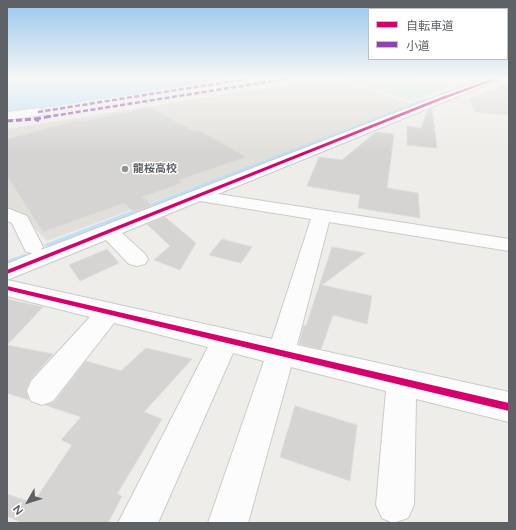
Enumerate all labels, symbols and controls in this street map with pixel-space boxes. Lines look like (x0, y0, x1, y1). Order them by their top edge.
legend (368, 8, 508, 60)
text: 自転車道 (406, 19, 454, 33)
text: 小道 (406, 39, 430, 53)
place label: 龍桜高校 (133, 162, 177, 176)
marker: 龍桜高校 (120, 164, 130, 174)
north arrow (8, 482, 48, 522)
text: N (10, 502, 26, 517)

